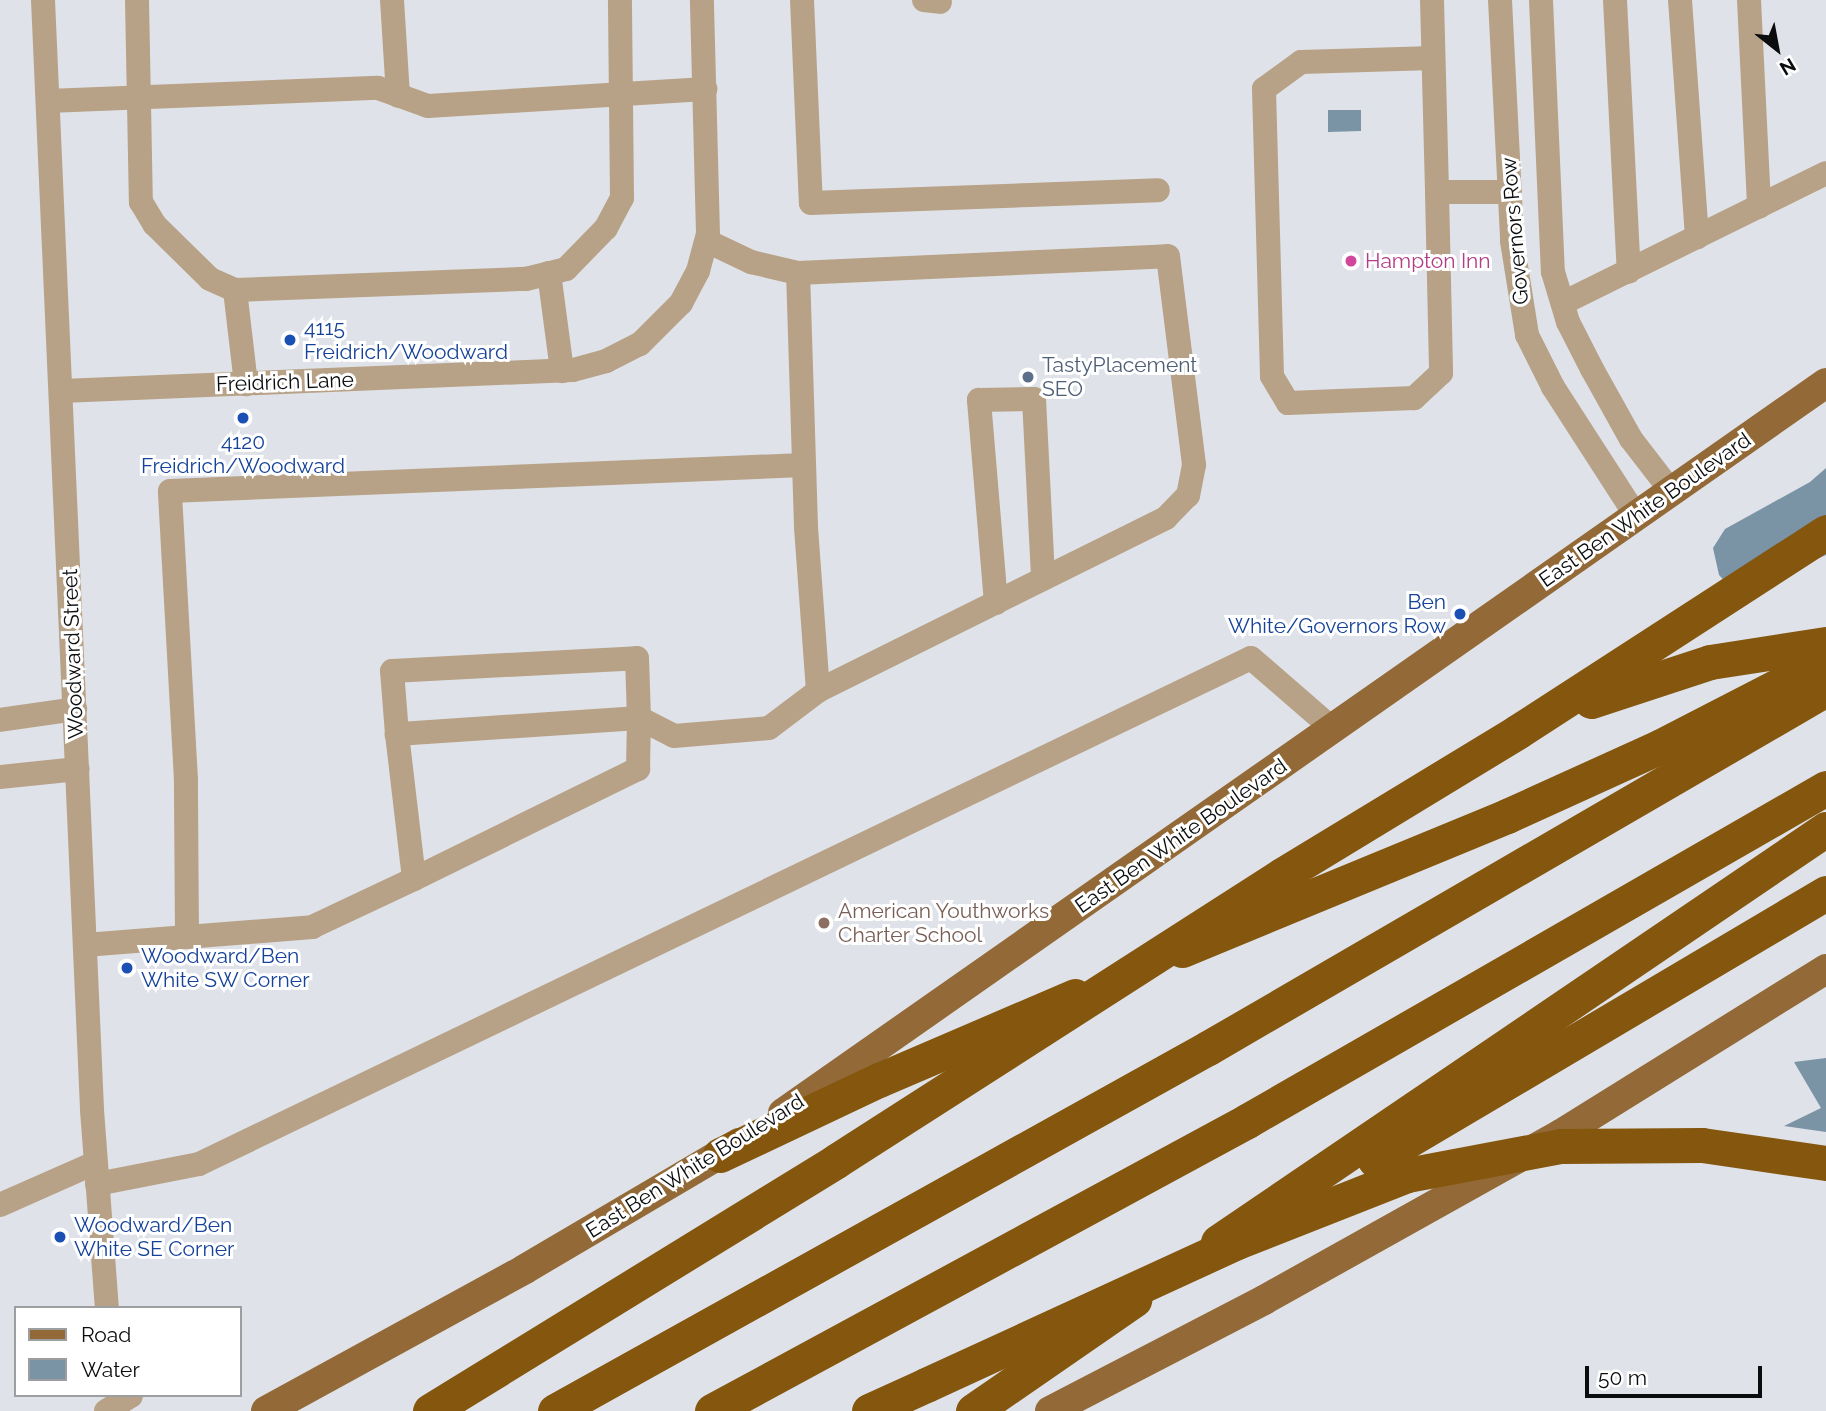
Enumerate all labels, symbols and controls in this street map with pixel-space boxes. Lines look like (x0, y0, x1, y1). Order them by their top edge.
north arrow (1742, 14, 1812, 84)
text: N (1776, 54, 1800, 80)
street label: Governors Row (1496, 156, 1534, 306)
place label: Hampton Inn (1365, 248, 1491, 274)
marker: Hampton Inn (1343, 253, 1359, 269)
place label: 4115 Freidrich/Woodward (304, 315, 508, 365)
marker: 4115 Freidrich/Woodward (282, 332, 298, 348)
place label: TastyPlacement SEO (1042, 352, 1197, 402)
street label: Freidrich Lane (216, 367, 354, 397)
marker: TastyPlacement SEO (1020, 369, 1036, 385)
marker: 4120 Freidrich/Woodward (235, 410, 251, 426)
street label: East Ben White Boulevard (1534, 427, 1756, 593)
place label: 4120 Freidrich/Woodward (141, 429, 345, 479)
street label: Woodward Street (57, 568, 89, 740)
place label: Ben White/Governors Row (1228, 589, 1446, 639)
marker: Ben White/Governors Row (1452, 606, 1468, 622)
street label: East Ben White Boulevard (1070, 753, 1292, 919)
place label: American Youthworks Charter School (838, 898, 1050, 948)
marker: American Youthworks Charter School (816, 915, 832, 931)
place label: Woodward/Ben White SW Corner (141, 943, 310, 993)
marker: Woodward/Ben White SW Corner (119, 960, 135, 976)
street label: East Ben White Boulevard (581, 1088, 809, 1244)
place label: Woodward/Ben White SE Corner (74, 1212, 234, 1262)
marker: Woodward/Ben White SE Corner (52, 1229, 68, 1245)
legend (14, 1306, 242, 1397)
text: Road (81, 1322, 131, 1347)
scale bar (1588, 1352, 1765, 1396)
text: Water (81, 1357, 140, 1382)
text: 50 m (1598, 1365, 1647, 1390)

